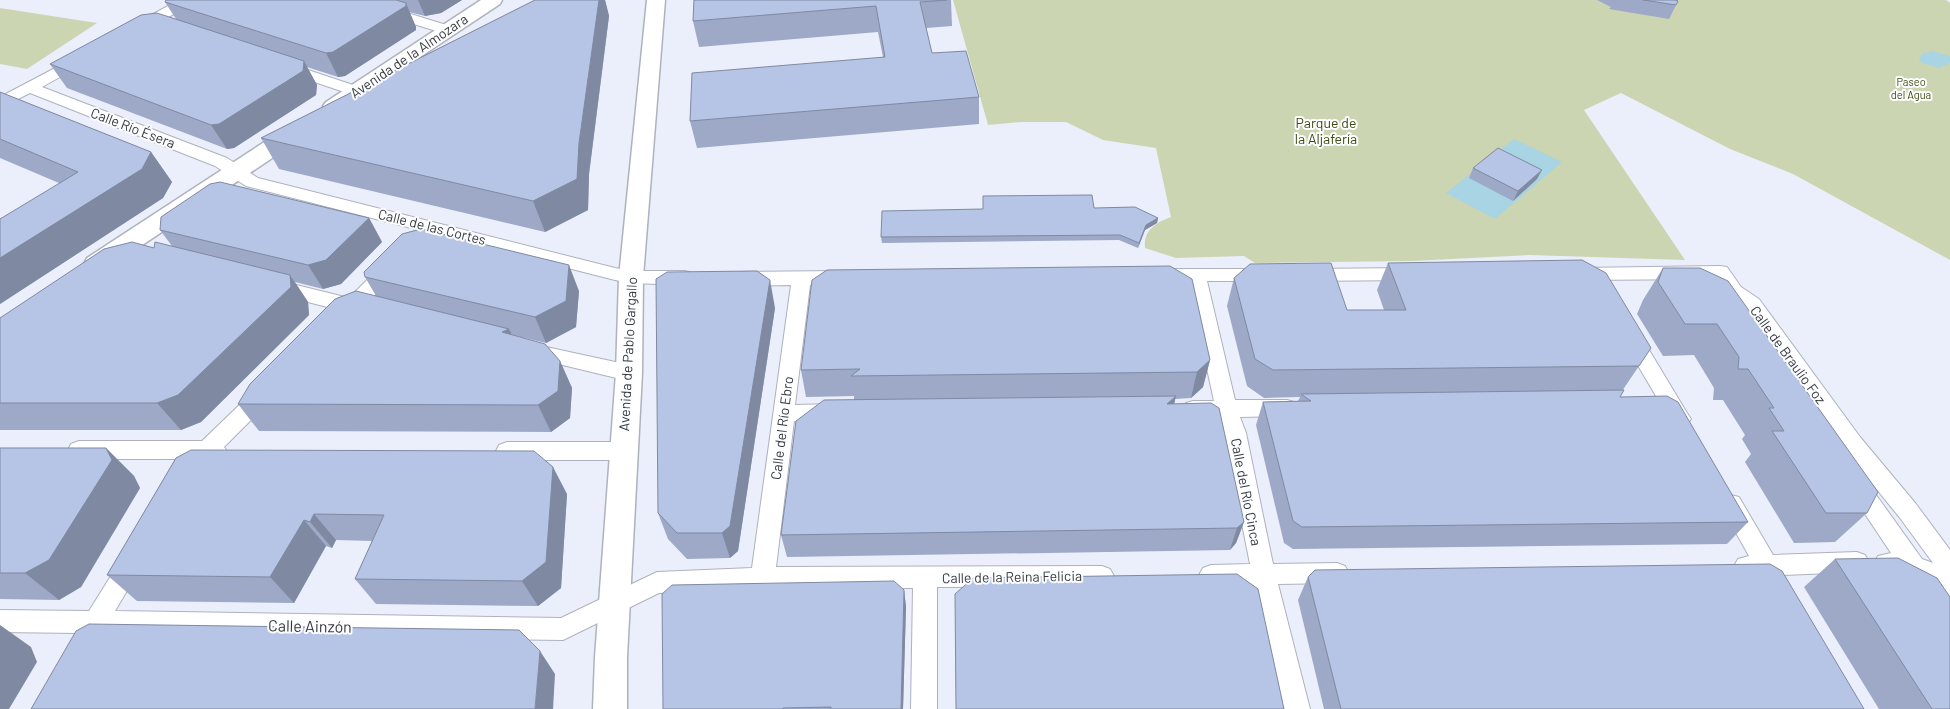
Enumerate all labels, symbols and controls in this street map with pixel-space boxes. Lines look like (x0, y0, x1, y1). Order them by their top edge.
street label: Avenida de la Almozara (347, 10, 471, 101)
park label: Paseo del Agua (1891, 75, 1931, 101)
street label: Calle Río Ésera (89, 104, 178, 151)
park label: Parque de la Aljafería (1295, 114, 1357, 147)
street label: Calle de las Cortes (376, 205, 488, 248)
street label: Avenida de Pablo Gargallo (615, 276, 640, 432)
street label: Calle de Braulio Foz (1747, 302, 1830, 407)
street label: Calle del Río Ebro (767, 375, 796, 481)
street label: Calle del Río Cinca (1228, 437, 1265, 547)
street label: Calle de la Reina Felicia (942, 567, 1082, 586)
street label: Calle Ainzón (268, 615, 352, 636)

